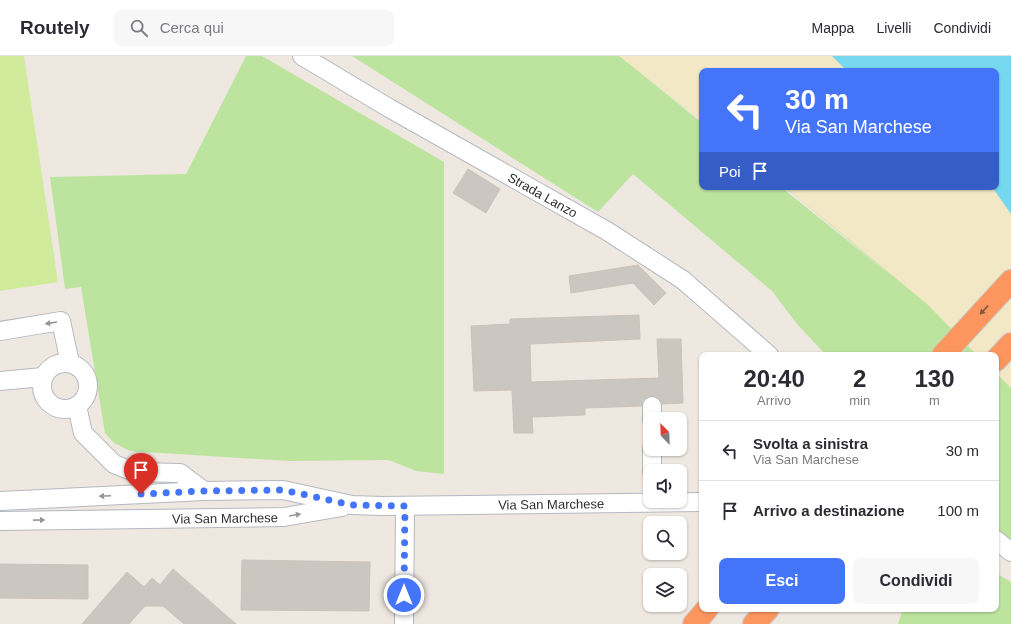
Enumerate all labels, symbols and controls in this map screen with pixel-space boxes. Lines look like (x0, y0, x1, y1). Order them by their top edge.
search box (114, 10, 394, 46)
text: Routely (20, 17, 90, 38)
icon: search (128, 17, 150, 39)
text: Cerca qui (160, 19, 224, 36)
text: Mappa (812, 20, 854, 36)
text: Livelli (876, 20, 911, 36)
text: Condividi (933, 20, 991, 36)
icon: left (719, 84, 771, 136)
text: 30 m (785, 84, 849, 115)
text: Via San Marchese (785, 117, 932, 137)
icon: arrive (749, 160, 771, 182)
text: Poi (719, 163, 741, 180)
street label: Strada Lanzo (505, 169, 580, 220)
one-way arrow (980, 305, 989, 315)
one-way arrow (45, 320, 57, 326)
text: 20:40 (743, 365, 805, 392)
text: 2 (853, 365, 866, 392)
text: 130 (915, 365, 955, 392)
text: Arrivo (757, 393, 791, 408)
text: min (849, 393, 870, 408)
text: m (929, 393, 940, 408)
north arrow (643, 412, 687, 456)
map controls (643, 412, 687, 612)
text: Svolta a sinistra (753, 435, 868, 452)
icon: left (719, 440, 741, 462)
text: 30 m (946, 442, 979, 459)
text: Via San Marchese (753, 452, 859, 467)
pin (124, 453, 158, 494)
icon: arrive (130, 459, 152, 481)
button: sound (643, 464, 687, 508)
one-way arrow (98, 493, 111, 499)
street label: Via San Marchese (498, 496, 604, 512)
icon: arrive (719, 500, 741, 522)
text: Arrivo a destinazione (753, 502, 905, 519)
text: 100 m (937, 502, 979, 519)
street label: Via San Marchese (172, 510, 278, 526)
one-way arrow (289, 512, 301, 518)
button: search (643, 516, 687, 560)
one-way arrow (33, 517, 46, 523)
button: Esci (719, 558, 845, 604)
button: Condividi (853, 558, 979, 604)
button: layers (643, 568, 687, 612)
position arrow (383, 574, 425, 616)

